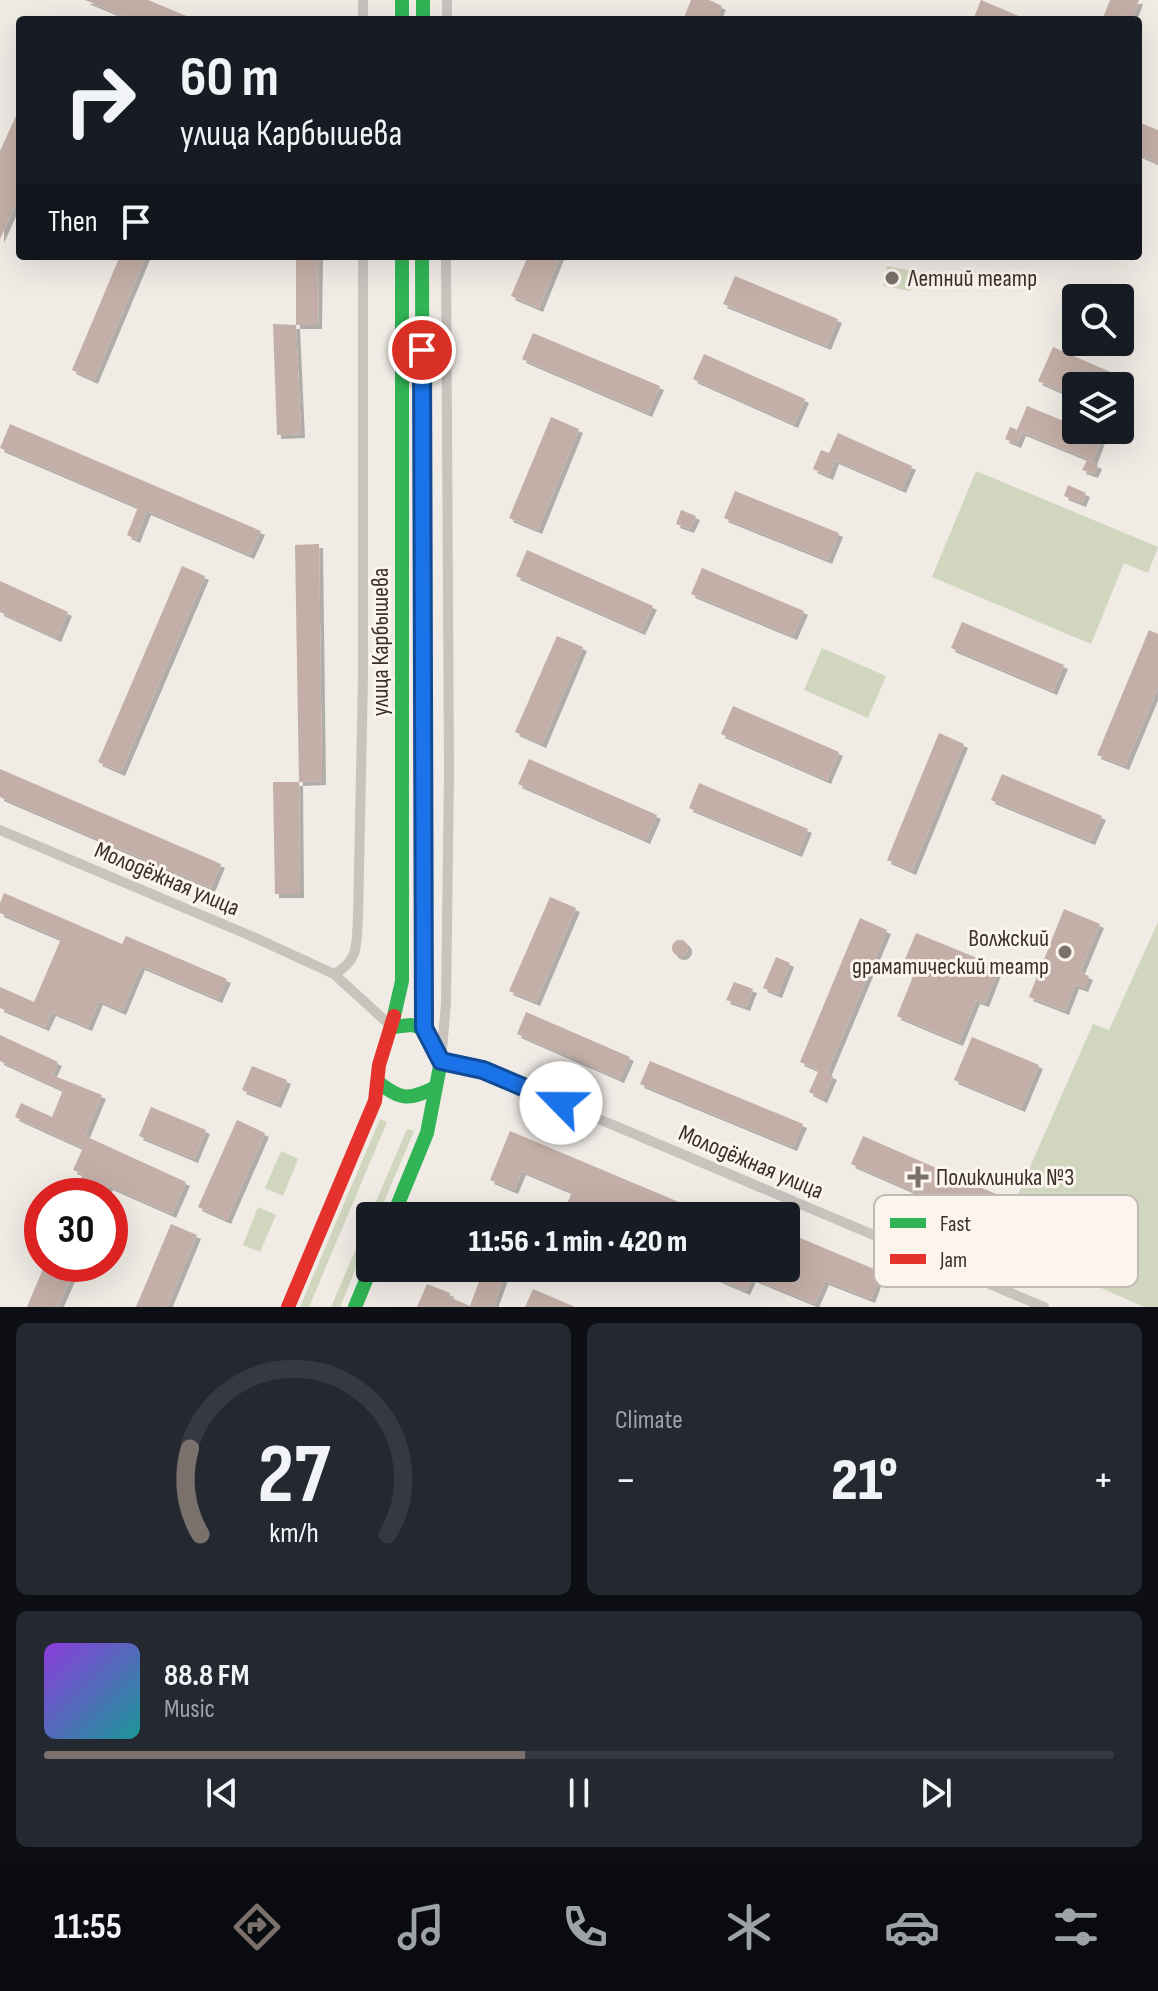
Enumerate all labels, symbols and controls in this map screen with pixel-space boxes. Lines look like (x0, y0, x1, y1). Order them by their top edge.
text: 60 m (180, 45, 279, 112)
icon: right (48, 48, 152, 152)
text: улица Карбышева (180, 113, 402, 156)
icon: arrive (114, 200, 158, 244)
text: Then (48, 204, 98, 240)
place label: Летний театр (907, 264, 1037, 293)
marker: Летний театр (883, 269, 901, 287)
map controls (1062, 284, 1134, 444)
button: search (1062, 284, 1134, 356)
pin (388, 316, 456, 384)
icon: arrive (400, 328, 444, 372)
button: layers (1062, 372, 1134, 444)
street label: улица Карбышева (366, 568, 395, 716)
street label: Молодёжная улица (90, 835, 244, 923)
place label: Волжский драматический театр (852, 924, 1049, 981)
marker: Волжский драматический театр (1056, 943, 1074, 961)
position arrow (519, 1061, 603, 1145)
street label: Молодёжная улица (674, 1118, 828, 1206)
place label: Поликлиника №3 (936, 1163, 1074, 1192)
marker: Поликлиника №3 (907, 1166, 929, 1188)
speed limit sign: 30 (24, 1178, 128, 1282)
legend (874, 1195, 1138, 1287)
text: Fast (940, 1211, 971, 1238)
text: 11:56 · 1 min · 420 m (469, 1224, 687, 1260)
text: Jam (939, 1247, 967, 1274)
text: Climate (615, 1405, 683, 1436)
text: 27 (257, 1426, 331, 1526)
text: 21° (831, 1445, 898, 1517)
text: − (615, 1454, 637, 1507)
text: + (1092, 1454, 1114, 1507)
text: km/h (269, 1516, 318, 1551)
text: 88.8 FM (164, 1658, 249, 1694)
text: Music (164, 1694, 215, 1725)
icon: previous (200, 1771, 244, 1815)
icon: pause (557, 1771, 601, 1815)
icon: next (914, 1771, 958, 1815)
icon: directions (229, 1899, 285, 1955)
icon: music (393, 1899, 449, 1955)
icon: phone (557, 1899, 613, 1955)
icon: climate (721, 1899, 777, 1955)
icon: car (884, 1899, 940, 1955)
icon: filters (1048, 1899, 1104, 1955)
text: 11:55 (54, 1906, 122, 1949)

